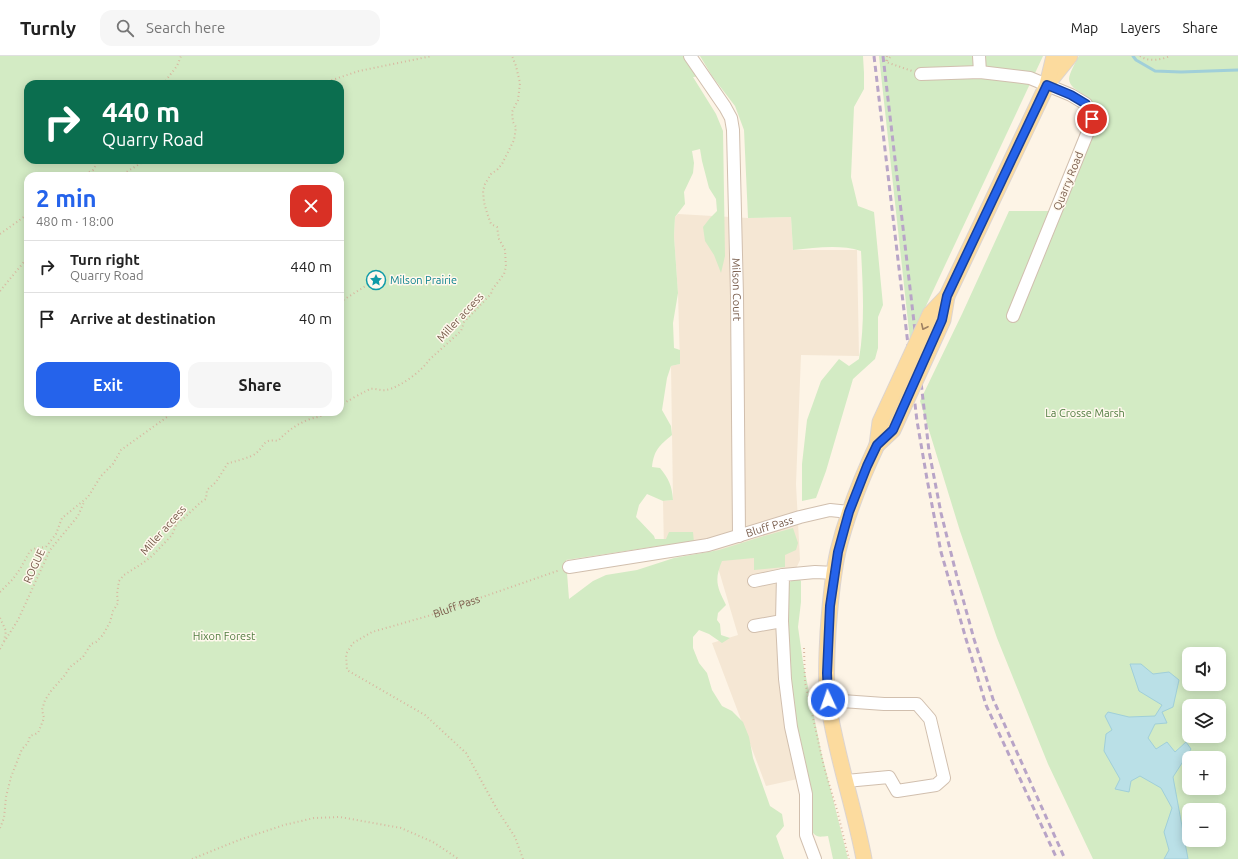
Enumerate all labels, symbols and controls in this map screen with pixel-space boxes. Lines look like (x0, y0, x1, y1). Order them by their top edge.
search box (100, 10, 380, 46)
text: Turnly (20, 17, 76, 39)
icon: search (114, 17, 136, 39)
text: Search here (146, 19, 225, 36)
text: Map (1071, 20, 1098, 36)
text: Layers (1120, 20, 1160, 36)
text: Share (1182, 20, 1218, 36)
icon: right (36, 96, 88, 148)
text: 440 m (102, 96, 180, 127)
pin (1075, 102, 1109, 136)
icon: arrive (1081, 108, 1103, 130)
text: Quarry Road (102, 129, 204, 149)
street label: Quarry Road (1051, 150, 1085, 212)
text: 2 min (36, 185, 97, 212)
button: close (290, 185, 332, 227)
text: 480 m · 18:00 (36, 214, 114, 228)
text: Turn right (70, 251, 140, 268)
icon: right (36, 256, 58, 278)
text: 440 m (290, 258, 332, 275)
street label: Milson Court (730, 258, 743, 322)
text: Quarry Road (70, 268, 144, 282)
place icon: Milson Prairie (365, 269, 387, 291)
place label: Milson Prairie (390, 274, 457, 286)
street label: Miller access (434, 290, 486, 344)
icon: arrive (36, 308, 58, 330)
text: Arrive at destination (70, 310, 216, 327)
text: 40 m (299, 310, 332, 327)
one-way arrow (921, 322, 929, 330)
button: Exit (36, 362, 180, 408)
button: Share (188, 362, 332, 408)
park label: La Crosse Marsh (1045, 407, 1125, 419)
street label: Miller access (138, 503, 188, 557)
street label: Bluff Pass (744, 513, 795, 539)
street label: ROGUE (21, 547, 47, 585)
street label: Bluff Pass (431, 592, 482, 620)
park label: Hixon Forest (193, 630, 256, 642)
map controls (1182, 647, 1226, 847)
button: sound (1182, 647, 1226, 691)
position arrow (807, 679, 849, 721)
button: layers (1182, 699, 1226, 743)
button: + (1182, 751, 1226, 795)
button: − (1182, 803, 1226, 847)

